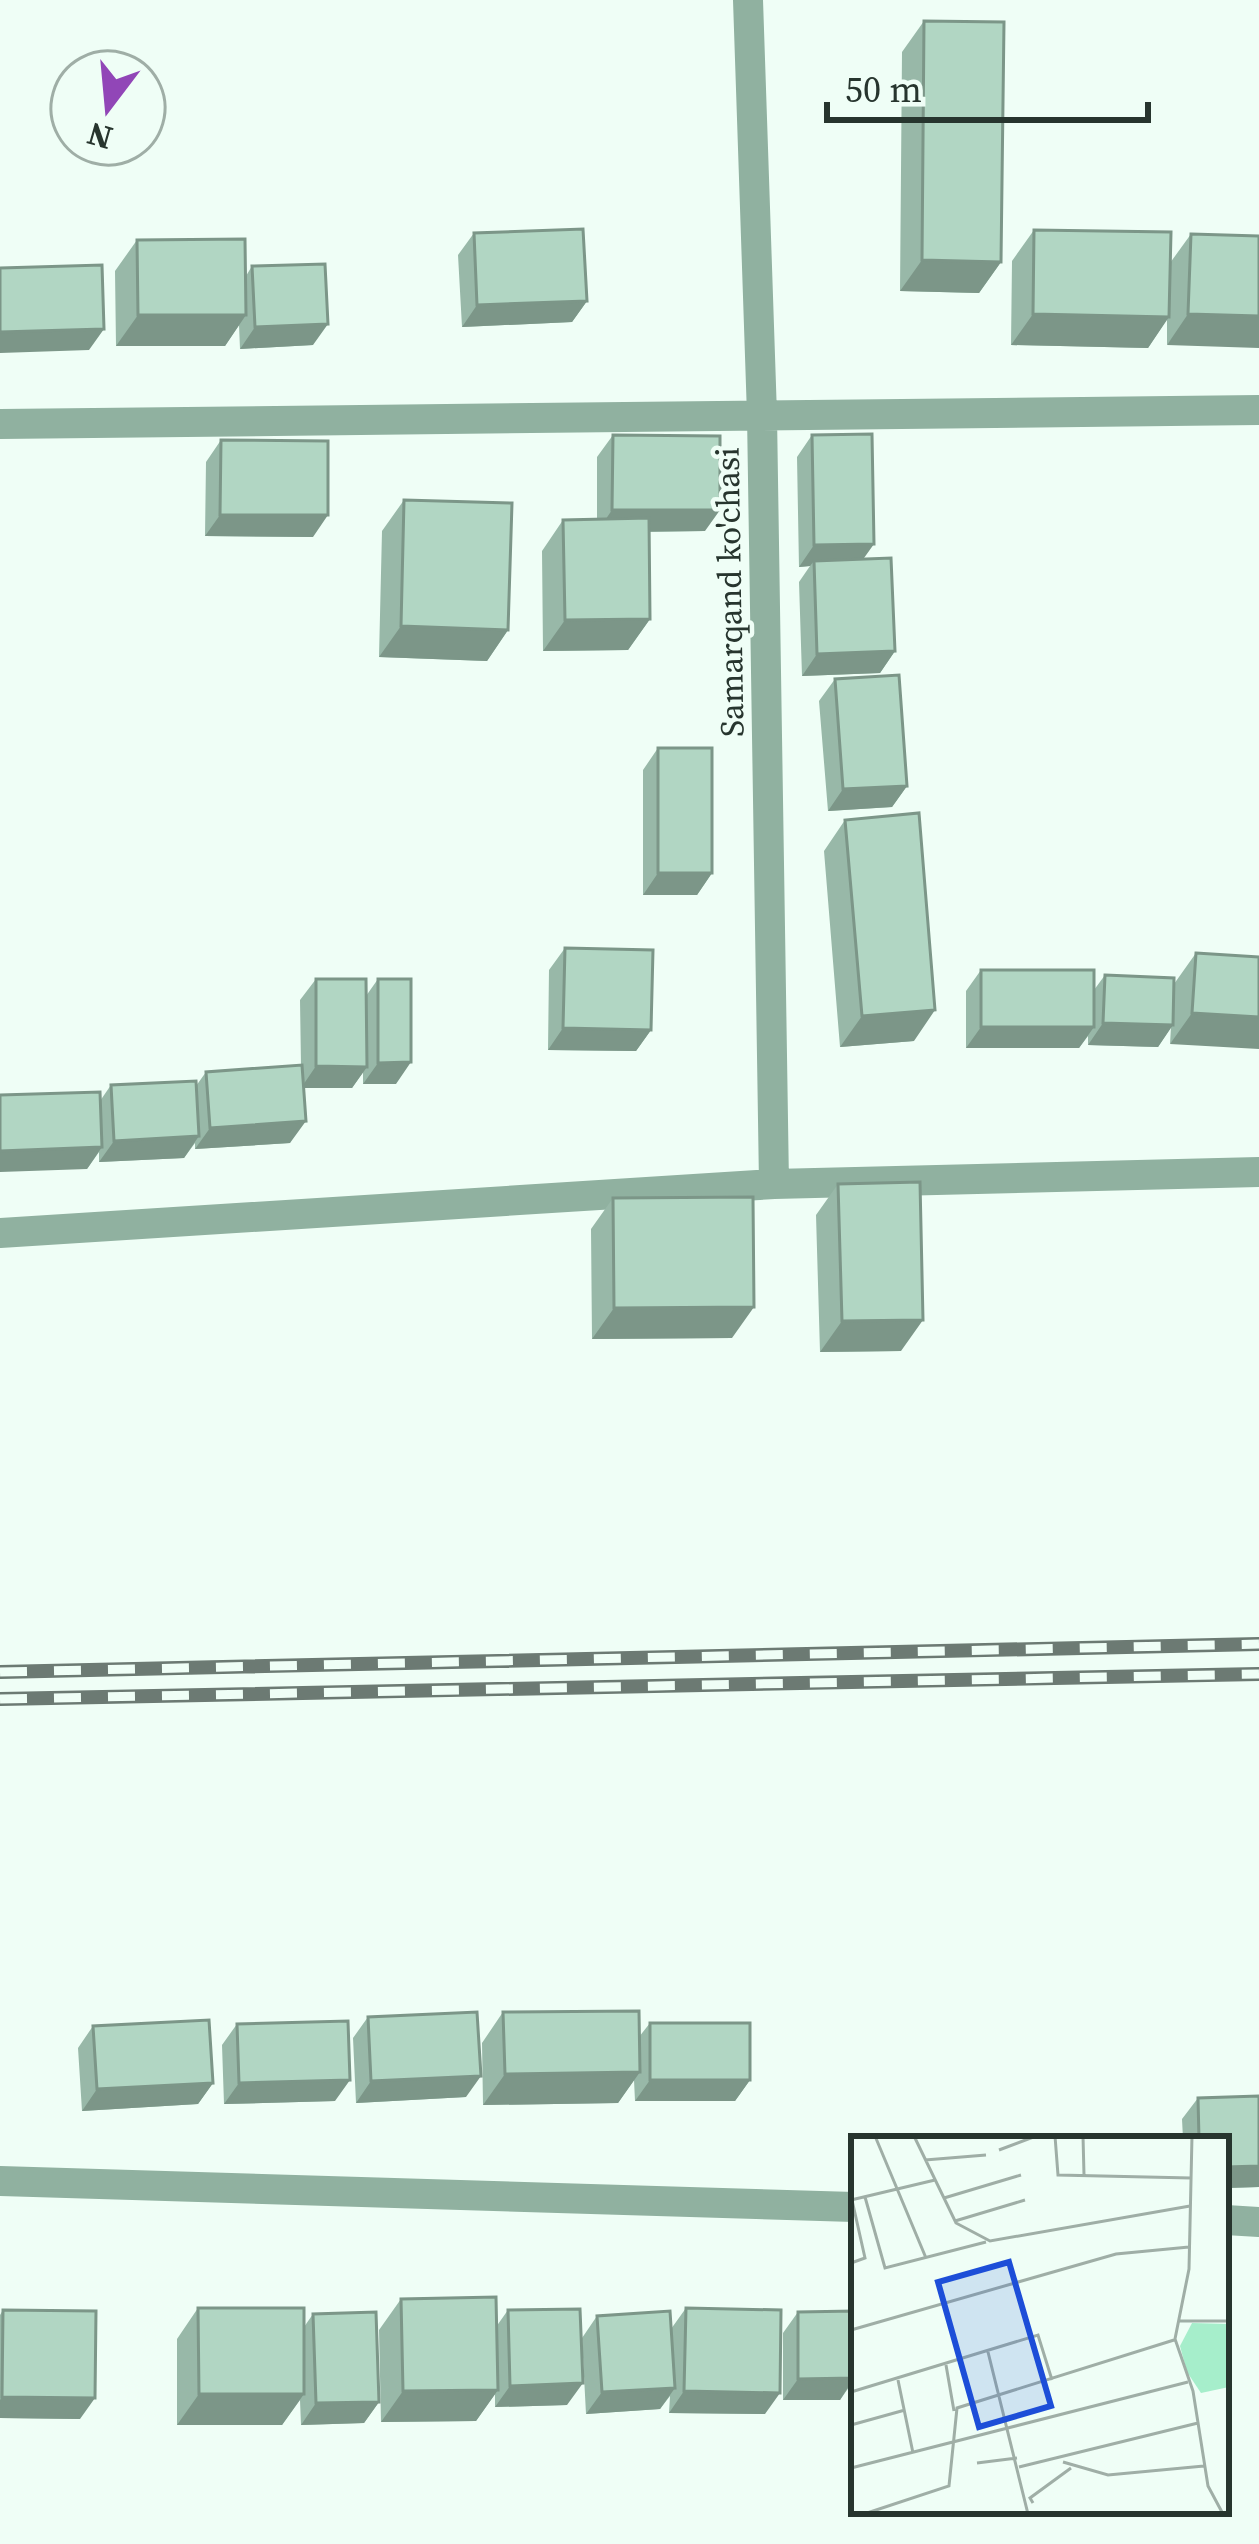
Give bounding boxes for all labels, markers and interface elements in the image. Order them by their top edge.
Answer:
north arrow [48,48,168,168]
scale bar [827,48,1148,122]
text: 50 m [845,65,922,114]
text: N [82,111,118,161]
street label: Samarqand ko'chasi [704,447,755,737]
inset map [851,2136,1229,2514]

